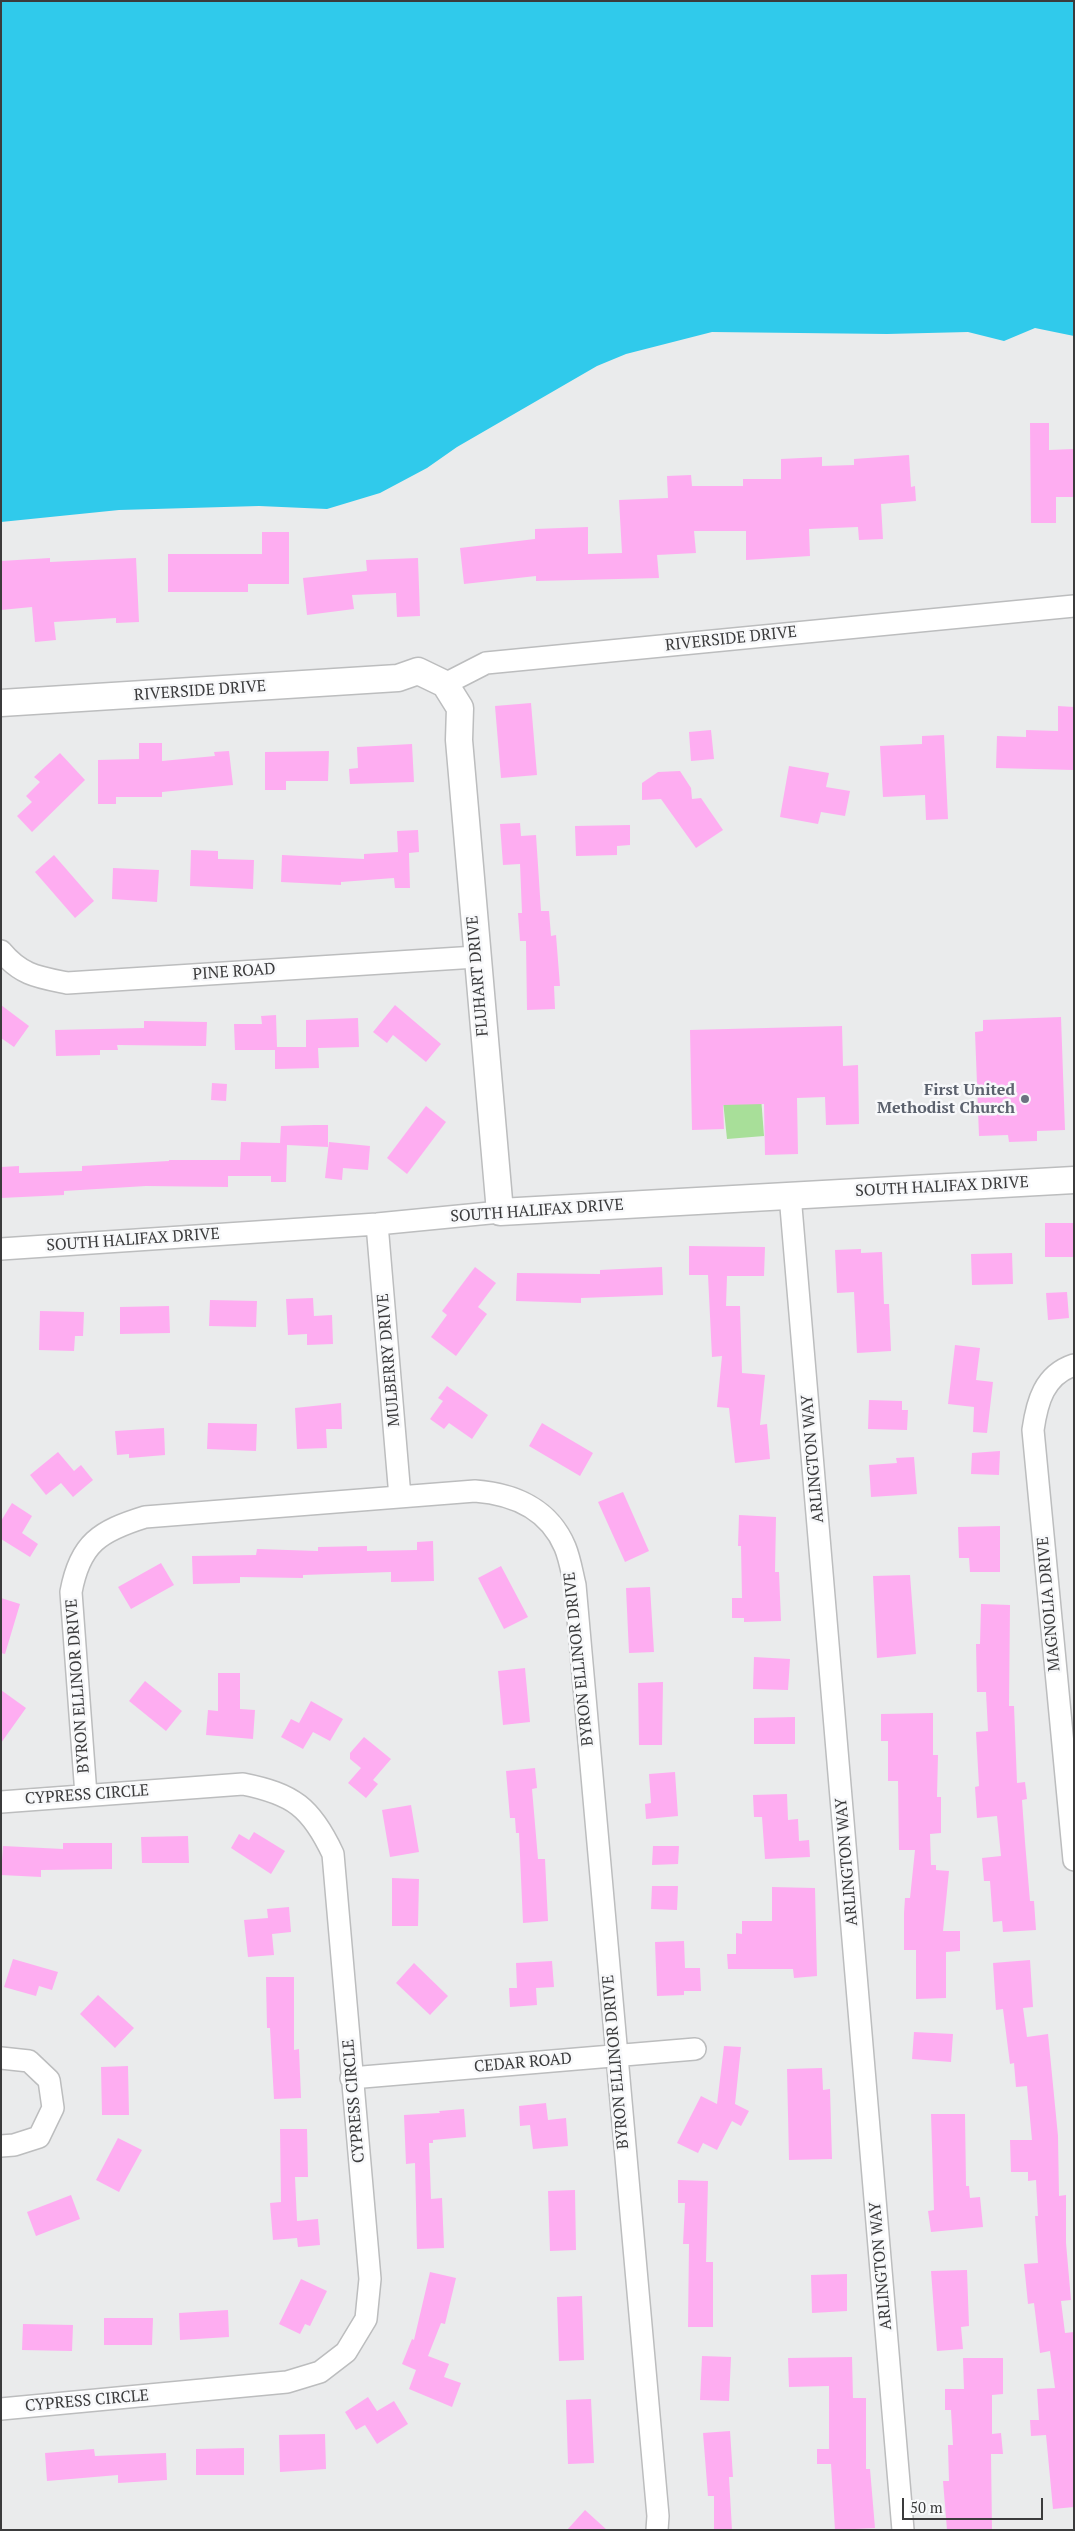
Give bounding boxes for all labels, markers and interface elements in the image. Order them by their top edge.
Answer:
street label: RIVERSIDE DRIVE [664,623,798,655]
street label: RIVERSIDE DRIVE [133,677,267,705]
street label: FLUHART DRIVE [463,915,493,1037]
street label: PINE ROAD [192,960,276,984]
place label: First United Methodist Church [877,1080,1015,1118]
marker: First United Methodist Church [1019,1093,1031,1105]
street label: SOUTH HALIFAX DRIVE [855,1173,1029,1201]
street label: SOUTH HALIFAX DRIVE [450,1195,624,1227]
street label: SOUTH HALIFAX DRIVE [46,1224,220,1256]
street label: MULBERRY DRIVE [374,1293,404,1427]
street label: ARLINGTON WAY [798,1394,828,1524]
street label: MAGNOLIA DRIVE [1034,1536,1064,1672]
street label: BYRON ELLINOR DRIVE [560,1571,598,1747]
street label: BYRON ELLINOR DRIVE [62,1598,94,1774]
street label: CYPRESS CIRCLE [24,1781,150,1809]
street label: ARLINGTON WAY [832,1797,862,1927]
street label: BYRON ELLINOR DRIVE [599,1974,633,2150]
street label: CYPRESS CIRCLE [339,2038,369,2164]
street label: CEDAR ROAD [473,2049,573,2077]
street label: ARLINGTON WAY [866,2201,896,2331]
street label: CYPRESS CIRCLE [24,2386,150,2416]
scale bar [905,2488,1046,2520]
text: 50 m [910,2497,943,2517]

